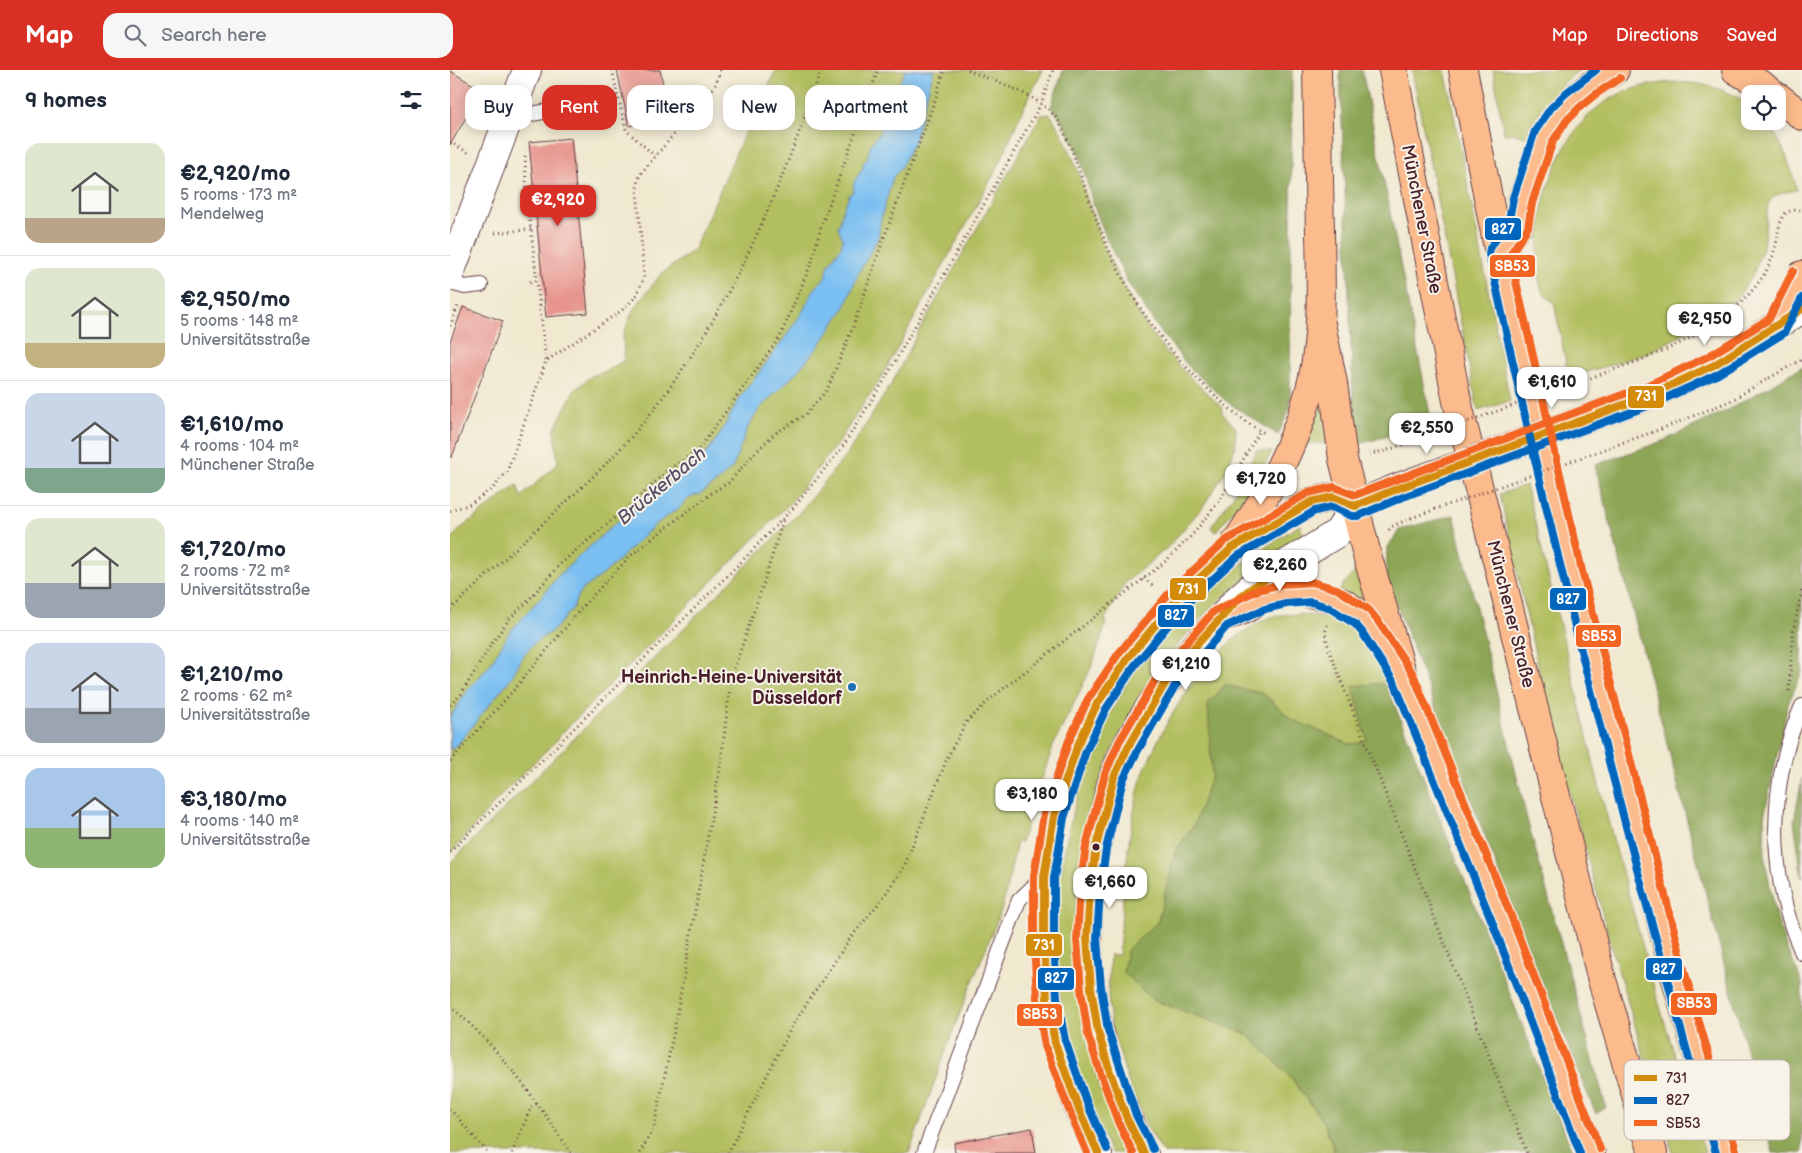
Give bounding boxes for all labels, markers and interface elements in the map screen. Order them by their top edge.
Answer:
search box [103,13,453,58]
text: Map [25,21,73,50]
icon: search [121,21,149,49]
text: Search here [161,24,267,47]
text: Map [1552,25,1588,46]
text: Directions [1616,25,1698,46]
text: Saved [1726,25,1777,46]
chip: Buy [465,85,532,130]
chip: Rent [542,85,617,130]
chip: Filters [627,85,713,130]
chip: New [723,85,795,130]
chip: Apartment [805,85,926,130]
map controls [1741,85,1786,130]
button: locate [1741,85,1786,130]
icon: filters [397,86,425,114]
text: 9 homes [25,88,107,113]
street label: Münchener Straße [1397,143,1446,296]
text: €2,920/mo [180,161,290,186]
icon: home [65,163,125,223]
pin: €2,920 [517,184,599,227]
text: 5 rooms · 173 m² [180,186,297,205]
text: €2,920 [531,191,585,210]
text: Mendelweg [180,205,264,224]
line badge: 827 [1484,217,1522,241]
text: 827 [1491,221,1515,238]
line badge: SB53 [1489,254,1536,278]
text: SB53 [1495,258,1529,275]
text: €2,950/mo [180,287,290,312]
icon: home [65,288,125,348]
pin: €2,950 [1664,304,1746,346]
text: €2,950 [1678,310,1732,329]
text: 5 rooms · 148 m² [180,312,298,331]
text: Universitätsstraße [180,331,310,350]
pin: €1,610 [1511,366,1593,409]
text: €1,610 [1528,373,1576,392]
line badge: 731 [1627,385,1665,409]
text: 731 [1635,388,1657,405]
text: €1,610/mo [180,412,284,437]
pin: €2,550 [1386,412,1468,455]
icon: home [65,413,125,473]
text: €2,550 [1400,419,1454,438]
text: 4 rooms · 104 m² [180,437,299,456]
water label: Brückerbach [613,442,711,530]
text: Münchener Straße [180,456,315,475]
pin: €1,720 [1220,464,1302,506]
text: €1,720 [1236,470,1286,489]
text: €1,720/mo [180,537,286,562]
icon: home [65,538,125,598]
street label: Münchener Straße [1482,538,1539,690]
pin: €2,260 [1239,550,1321,592]
text: €2,260 [1253,556,1307,575]
text: 2 rooms · 72 m² [180,562,290,581]
line badge: 731 [1169,577,1207,601]
text: Universitätsstraße [180,581,310,600]
text: 731 [1177,581,1199,598]
line badge: 827 [1549,587,1587,611]
text: 827 [1556,591,1580,608]
line badge: 827 [1157,604,1195,628]
text: 827 [1164,607,1188,624]
line badge: SB53 [1575,624,1622,648]
text: SB53 [1582,628,1616,645]
pin: €1,210 [1145,648,1227,691]
text: €1,210 [1162,655,1210,674]
text: €1,210/mo [180,662,283,687]
icon: home [65,663,125,723]
place label: Heinrich-Heine-Universität Düsseldorf [621,667,842,709]
marker: Heinrich-Heine-Universität Düsseldorf [846,681,858,693]
text: 2 rooms · 62 m² [180,687,293,706]
text: Universitätsstraße [180,706,310,725]
pin: €3,180 [991,778,1073,821]
text: €3,180 [1006,785,1058,804]
text: €3,180/mo [180,787,287,812]
icon: home [65,788,125,848]
text: 4 rooms · 140 m² [180,812,299,831]
text: Universitätsstraße [180,831,310,850]
unlabelled marker [1091,842,1101,852]
pin: €1,660 [1069,866,1151,909]
text: €1,660 [1084,873,1136,892]
line badge: 731 [1025,933,1063,957]
text: 731 [1033,937,1055,954]
line badge: 827 [1645,957,1683,981]
text: 827 [1652,961,1676,978]
line badge: 827 [1037,967,1075,991]
text: 827 [1044,970,1068,987]
line badge: SB53 [1670,992,1718,1016]
text: SB53 [1677,995,1711,1012]
line badge: SB53 [1016,1003,1063,1027]
text: SB53 [1023,1006,1057,1023]
legend [1624,1060,1790,1140]
text: 731 [1666,1070,1687,1087]
text: 827 [1666,1092,1689,1109]
text: SB53 [1666,1115,1701,1132]

